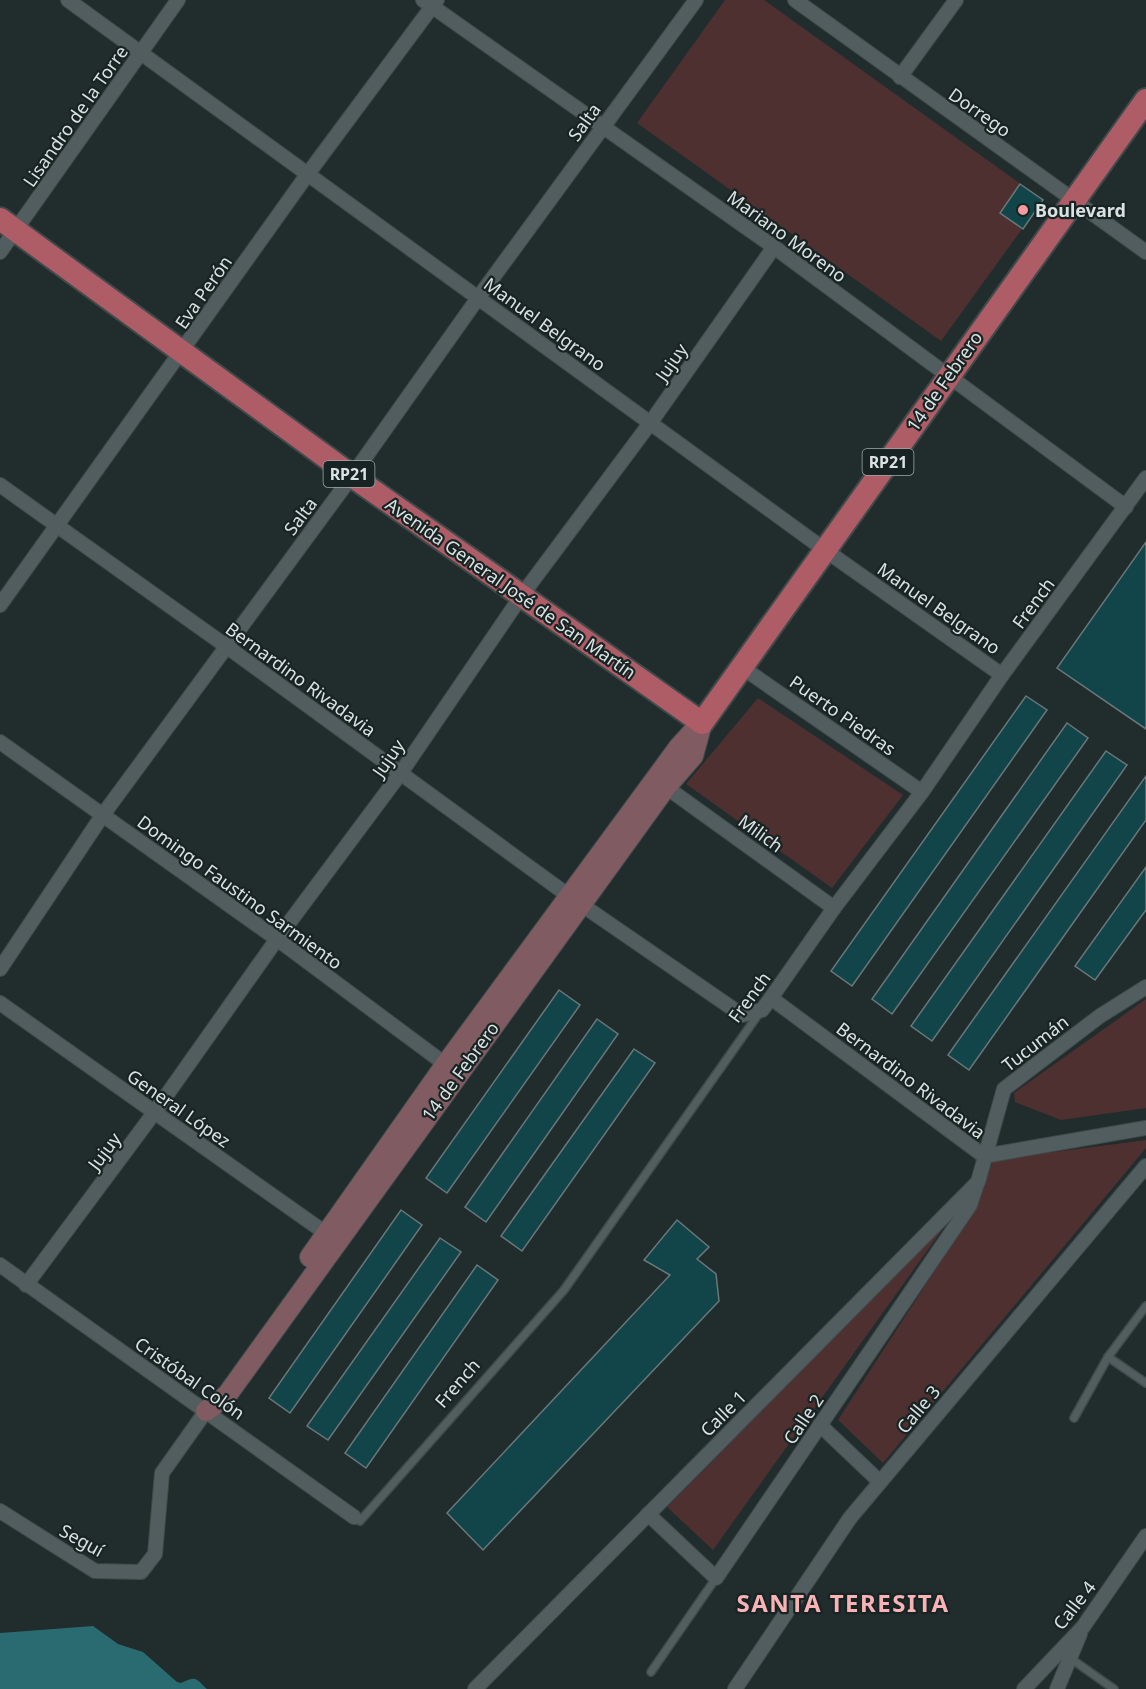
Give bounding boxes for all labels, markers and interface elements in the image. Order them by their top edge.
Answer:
street label: Lisandro de la Torre [17,41,133,191]
street label: Dorrego [944,82,1016,142]
street label: Salta [562,98,606,146]
street label: Mariano Moreno [723,185,851,287]
place label: Boulevard [1035,198,1126,222]
marker: Boulevard [1016,203,1030,217]
street label: Eva Perón [169,251,237,333]
street label: Manuel Belgrano [479,272,611,376]
street label: 14 de Febrero [901,326,987,436]
street label: Jujuy [648,338,693,387]
road number: RP21 [862,449,914,475]
road number: RP21 [324,461,374,487]
street label: Salta [278,492,322,540]
street label: Avenida General José de San Martín [381,492,641,684]
street label: Manuel Belgrano [873,557,1005,659]
street label: French [1006,573,1060,633]
street label: Bernardino Rivadavia [221,616,381,742]
street label: Puerto Piedras [785,670,901,760]
street label: Jujuy [365,734,410,783]
street label: Domingo Faustino Sarmiento [133,809,347,975]
street label: Milich [734,809,788,857]
street label: French [722,967,776,1027]
street label: Tucumán [997,1010,1073,1076]
street label: Bernardino Rivadavia [832,1016,990,1144]
street label: 14 de Febrero [416,1017,504,1125]
street label: General López [123,1064,235,1152]
street label: Jujuy [81,1127,126,1176]
street label: Cristóbal Colón [130,1331,250,1425]
street label: French [429,1353,485,1413]
street label: Calle 3 [891,1380,945,1438]
street label: Calle 1 [695,1385,751,1441]
street label: Calle 2 [777,1389,829,1449]
street label: Seguí [56,1518,109,1562]
street label: Calle 4 [1047,1576,1101,1634]
district label: SANTA TERESITA [736,1586,950,1619]

